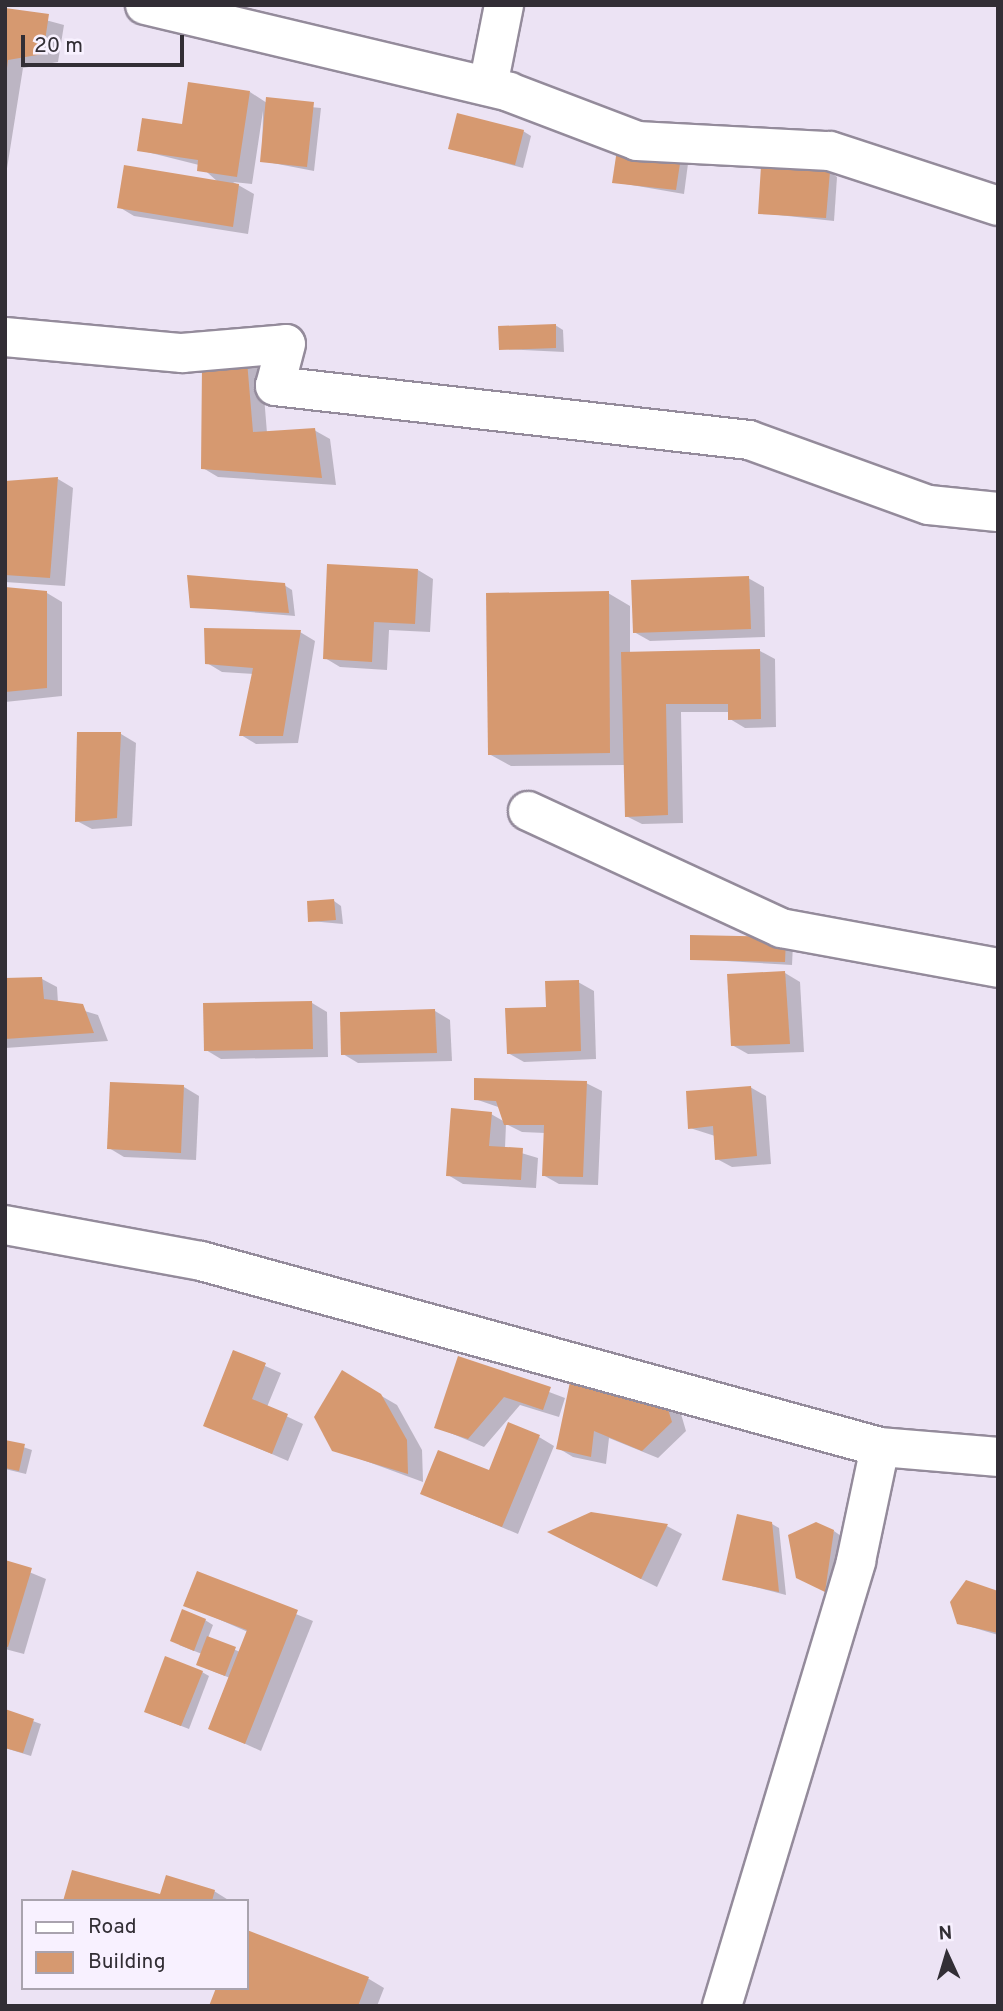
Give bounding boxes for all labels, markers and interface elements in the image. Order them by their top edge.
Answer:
scale bar [24,21,187,65]
text: 20 m [34,33,83,60]
legend [21,1899,248,1990]
text: Road [88,1914,137,1941]
north arrow [912,1920,982,1990]
text: N [938,1922,953,1946]
text: Building [88,1949,166,1976]

